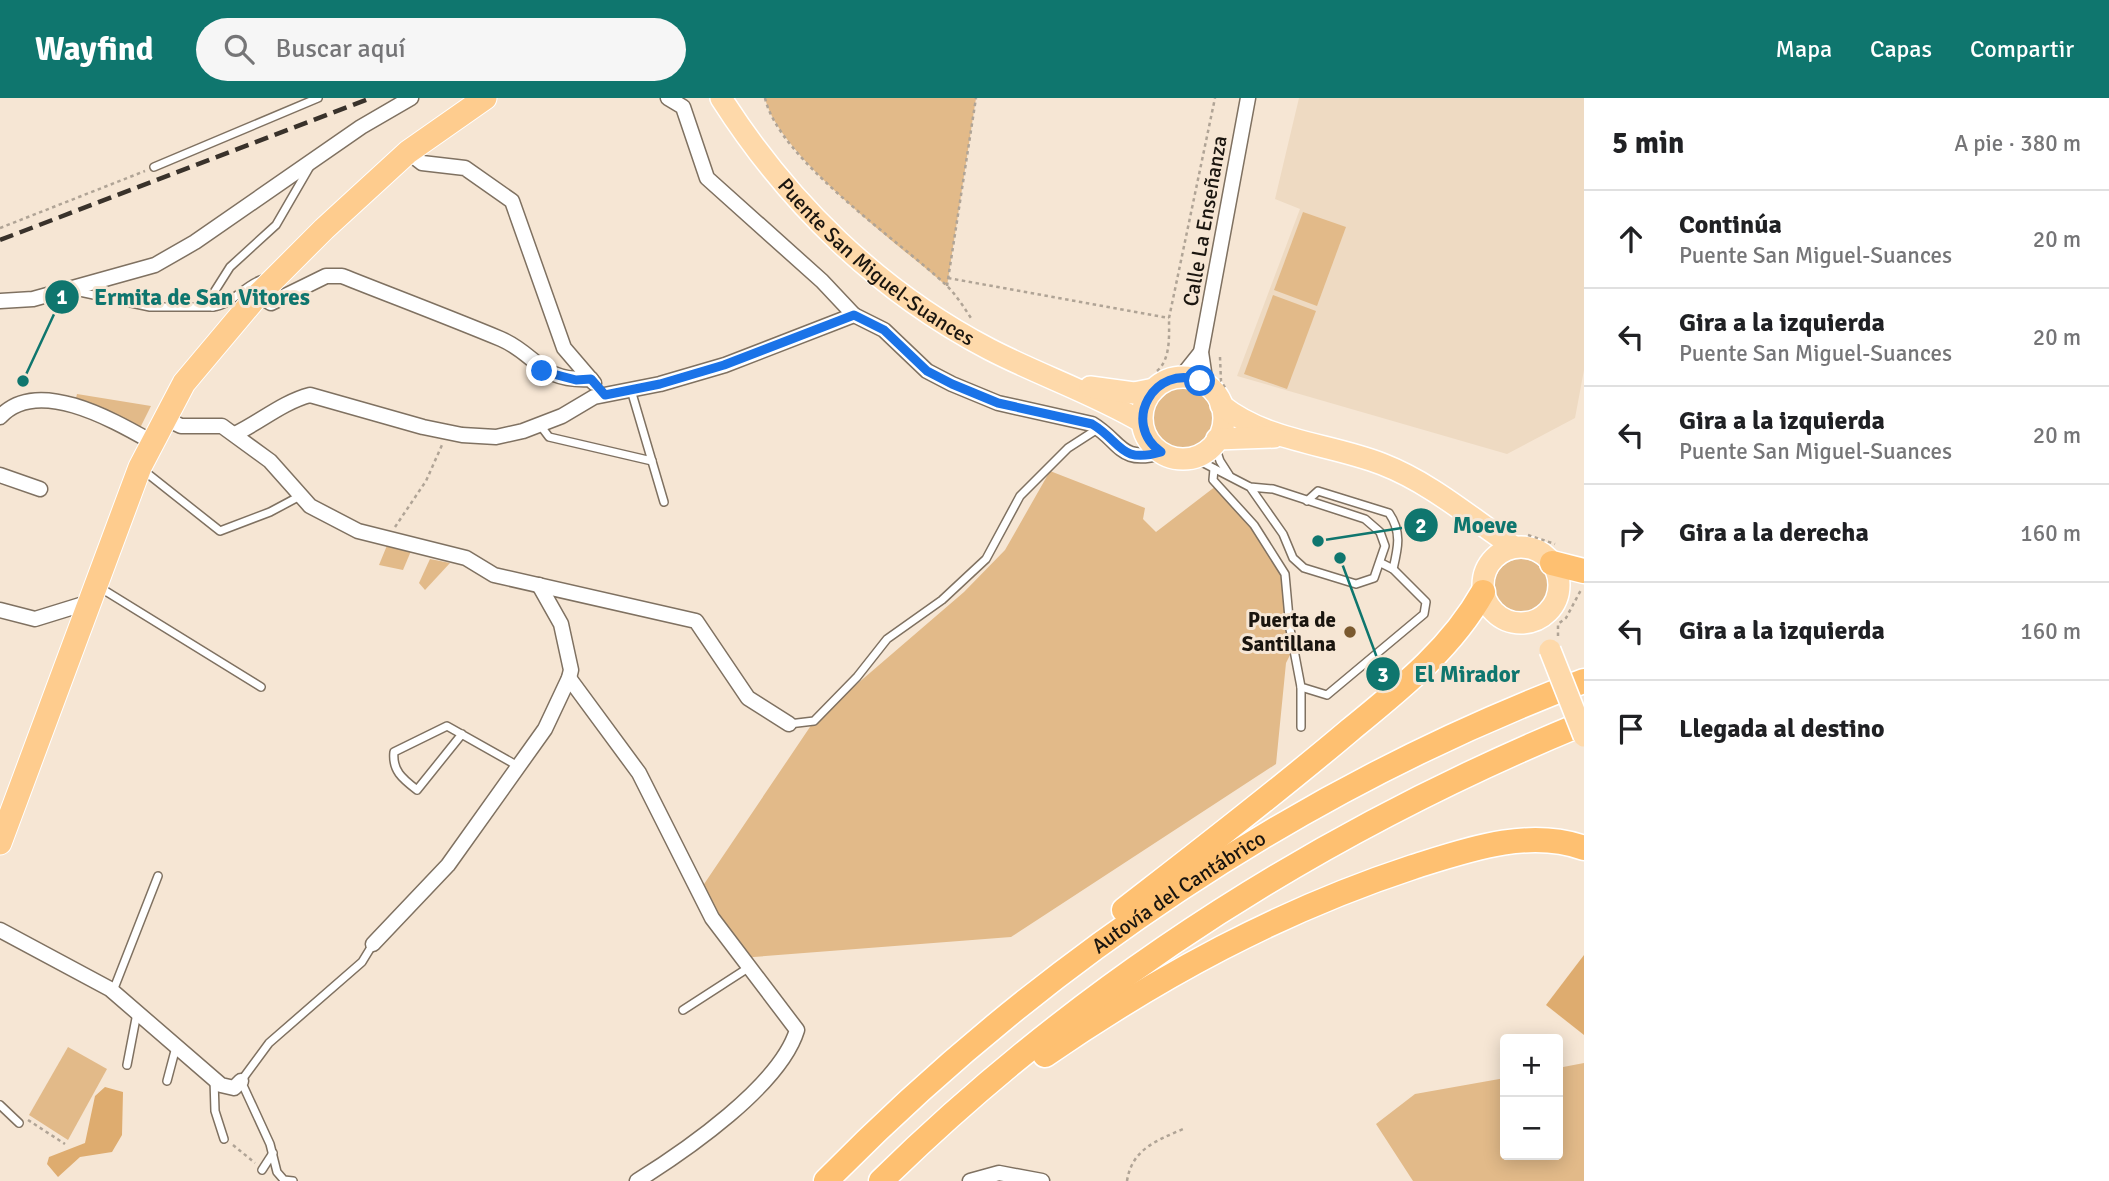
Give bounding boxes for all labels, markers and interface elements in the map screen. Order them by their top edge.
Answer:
search box [196,18,686,81]
text: Wayfind [35,29,154,70]
icon: search [220,30,258,68]
text: Buscar aquí [276,33,406,65]
text: Mapa [1776,34,1832,64]
text: Capas [1870,34,1932,64]
text: Compartir [1970,34,2074,64]
text: 5 min [1612,125,1684,162]
text: A pie · 380 m [1954,129,2081,158]
street label: Calle La Enseñanza [1177,134,1233,308]
street label: Puente San Miguel-Suances [772,173,979,351]
text: Continúa [1679,209,1782,241]
icon: ahead [1612,220,1650,258]
text: 20 m [2033,225,2081,254]
text: Puente San Miguel-Suances [1679,241,1952,270]
callout: Ermita de San Vitores [45,275,324,319]
text: Ermita de San Vitores [94,283,310,312]
text: 1 [56,284,68,310]
text: Gira a la izquierda [1679,307,1885,339]
icon: left [1612,318,1650,356]
text: 20 m [2033,323,2081,352]
text: Puente San Miguel-Suances [1679,339,1952,368]
route end [526,355,557,386]
route start [1184,365,1215,396]
text: Gira a la izquierda [1679,405,1885,437]
icon: left [1612,416,1650,454]
text: 20 m [2033,421,2081,450]
text: Puente San Miguel-Suances [1679,437,1952,466]
callout: Moeve [1404,503,1531,547]
text: Moeve [1453,511,1517,540]
text: 2 [1415,513,1427,539]
icon: right [1612,514,1650,552]
text: Gira a la derecha [1679,517,1869,549]
text: 160 m [2020,519,2081,548]
place label: Puerta de Santillana [1242,607,1336,657]
icon: left [1612,612,1650,650]
text: Gira a la izquierda [1679,615,1885,647]
text: 160 m [2020,617,2081,646]
marker: Puerta de Santillana [1342,624,1358,640]
callout: El Mirador [1365,652,1534,696]
text: El Mirador [1414,660,1521,689]
text: 3 [1377,662,1389,688]
icon: arrive [1612,710,1650,748]
text: Llegada al destino [1679,713,1885,745]
street label: Autovía del Cantábrico [1087,825,1270,959]
map controls [1500,1034,1563,1160]
button: + [1500,1034,1563,1097]
button: − [1500,1097,1563,1160]

